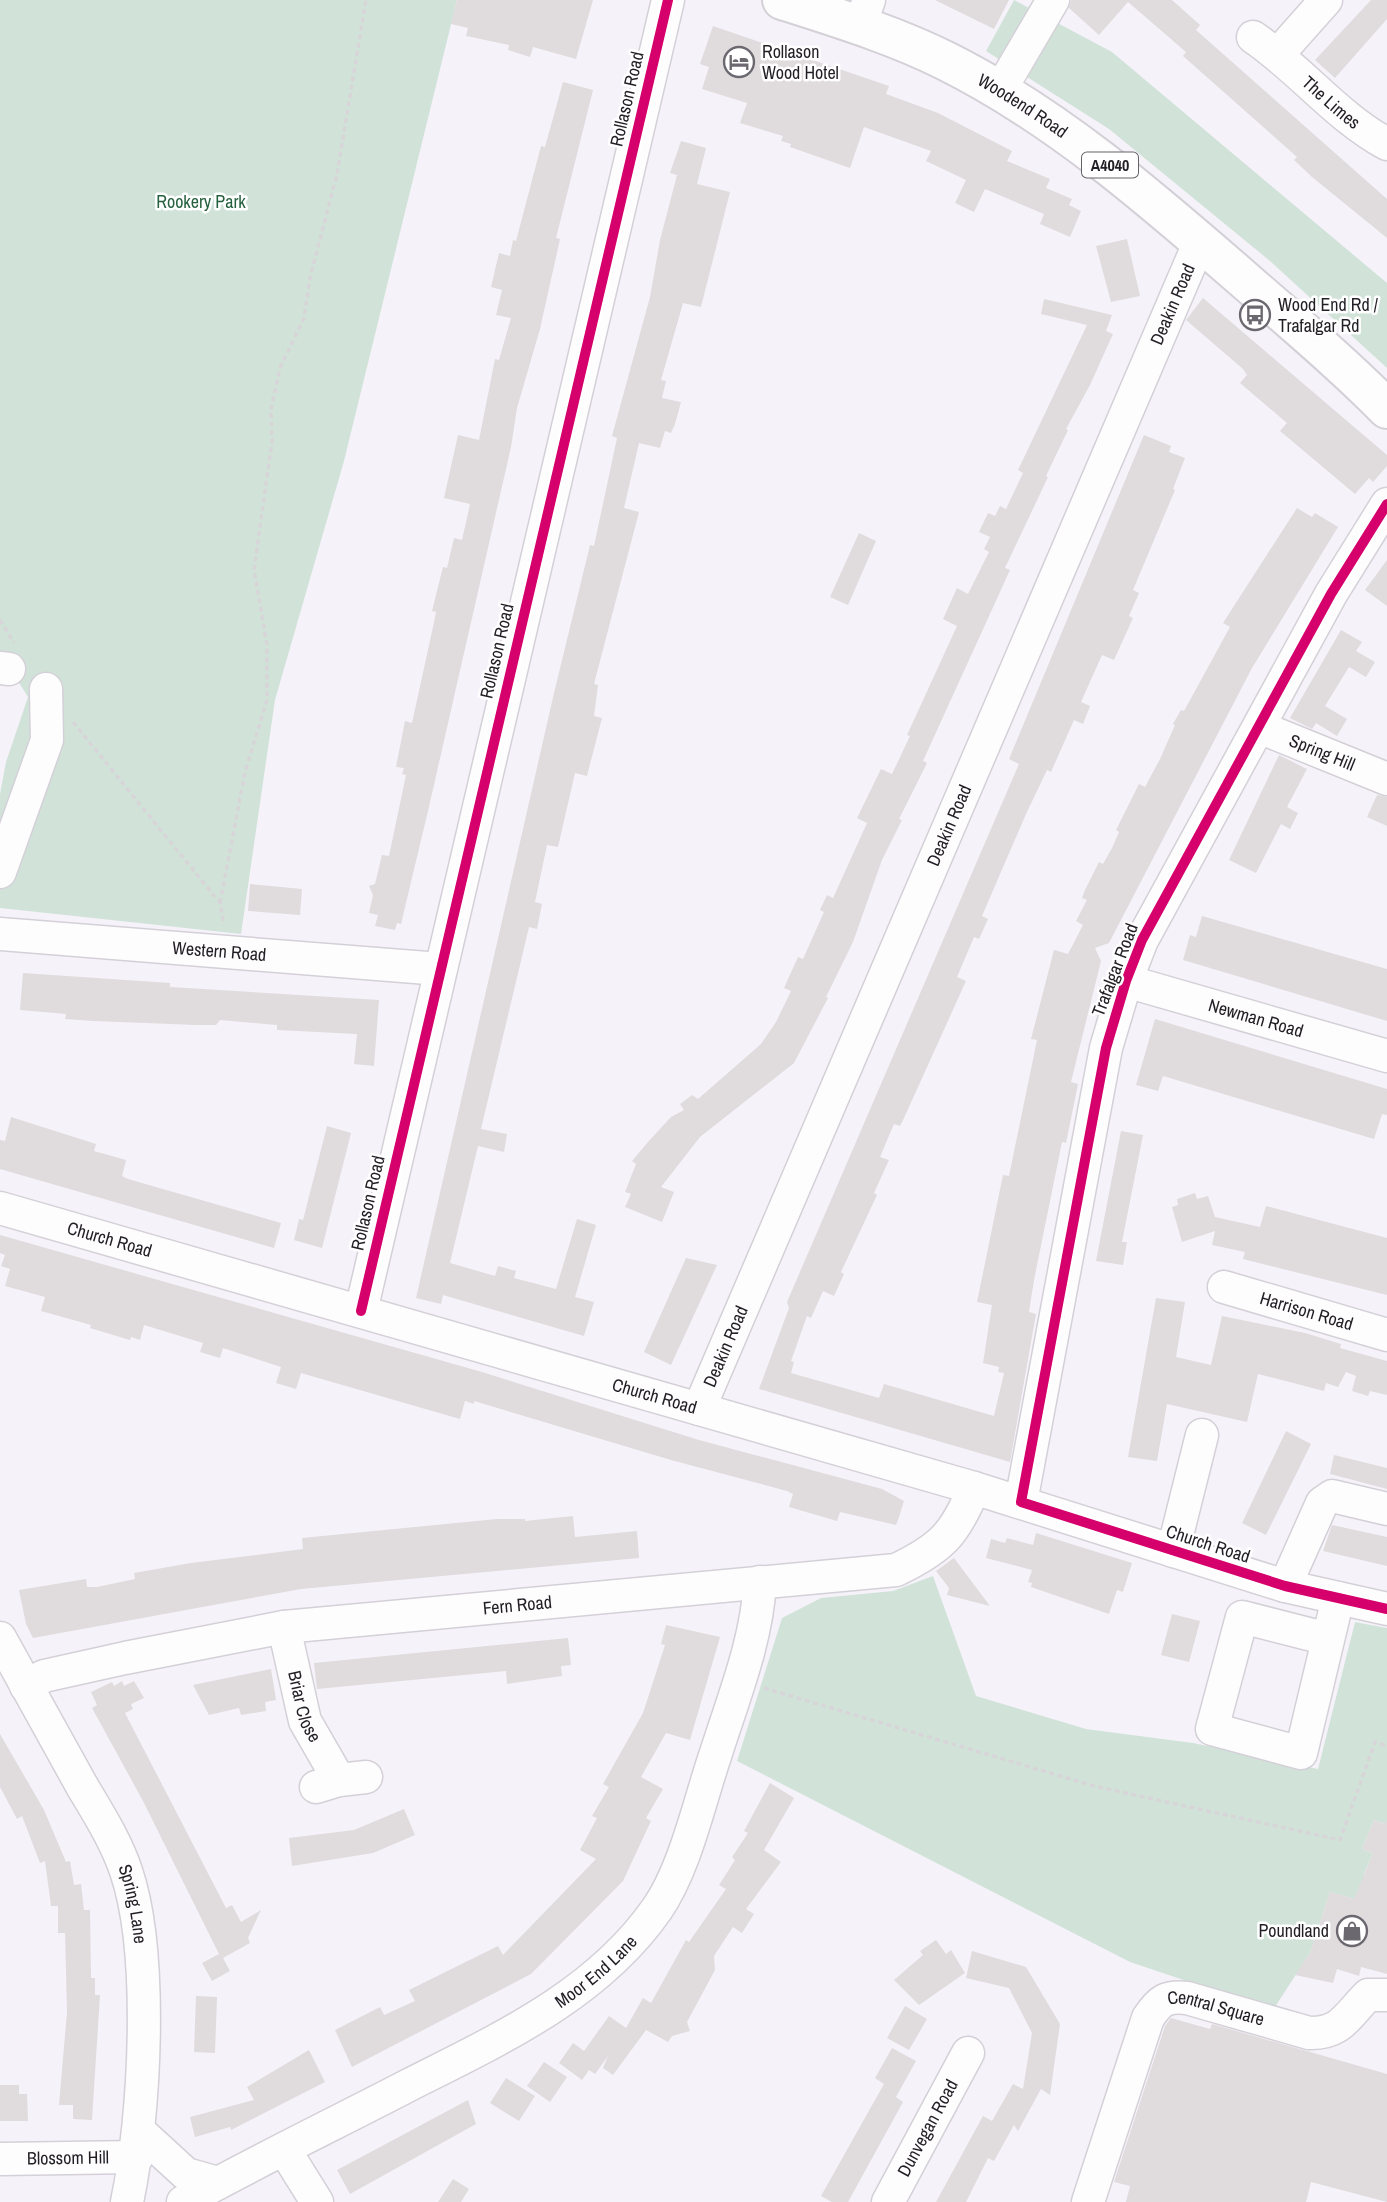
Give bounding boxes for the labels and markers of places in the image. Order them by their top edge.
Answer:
place label: Rollason Wood Hotel [762,39,839,85]
hotel icon: Rollason Wood Hotel [722,45,756,79]
place label: Wood End Rd / Trafalgar Rd [1278,292,1379,338]
bus stop icon: Wood End Rd / Trafalgar Rd [1238,298,1272,332]
shop icon: Poundland [1335,1914,1369,1948]
place label: Poundland [1258,1918,1329,1943]

